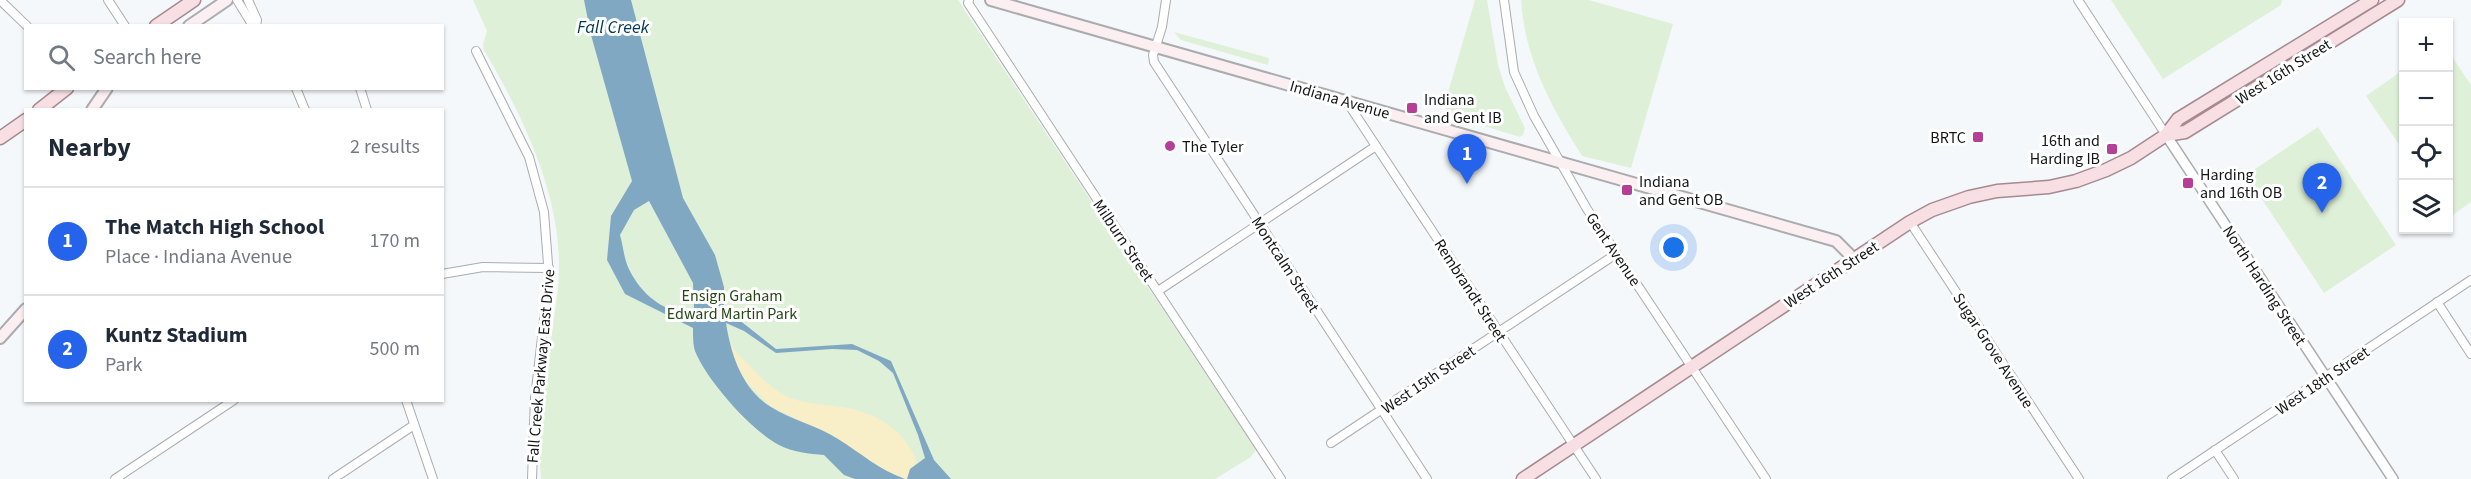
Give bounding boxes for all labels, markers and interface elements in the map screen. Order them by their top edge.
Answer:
water label: Fall Creek [577,15,650,40]
map controls [2399,18,2453,234]
button: + [2399,18,2453,72]
search box [24,24,444,90]
street label: West 16th Street [2232,33,2336,110]
icon: search [45,41,78,74]
text: Search here [93,41,201,73]
button: − [2399,72,2453,126]
street label: Indiana Avenue [1287,75,1392,125]
place label: Indiana and Gent IB [1424,89,1502,129]
marker: Indiana and Gent IB [1405,101,1419,115]
button: locate [2399,126,2453,180]
place label: BRTC [1930,127,1966,149]
text: Nearby [48,129,131,166]
marker: BRTC [1971,130,1985,144]
place label: 16th and Harding IB [2030,130,2100,170]
text: 2 results [350,133,420,161]
pin: 1 [1448,134,1486,184]
place label: The Tyler [1182,136,1244,158]
marker: The Tyler [1163,139,1177,153]
marker: 16th and Harding IB [2105,142,2119,156]
place label: Harding and 16th OB [2200,164,2282,204]
pin: 2 [2302,164,2342,213]
place label: Indiana and Gent OB [1639,171,1723,211]
marker: Harding and 16th OB [2181,176,2195,190]
button: layers [2399,180,2453,234]
marker: Indiana and Gent OB [1620,183,1634,197]
street label: Milburn Street [1088,195,1159,286]
street label: Gent Avenue [1580,208,1646,291]
text: The Match High School [105,211,324,243]
street label: Montcalm Street [1246,212,1325,317]
street label: North Harding Street [2217,221,2311,350]
text: 1 [62,227,73,255]
text: 170 m [370,227,420,255]
your location [1659,233,1688,262]
street label: Rembrandt Street [1429,235,1512,347]
street label: West 16th Street [1780,236,1884,314]
text: Place · Indiana Avenue [105,243,292,271]
street label: Fall Creek Parkway East Drive [522,268,560,464]
park label: Ensign Graham Edward Martin Park [667,285,797,325]
street label: Sugar Grove Avenue [1948,289,2039,413]
text: Kuntz Stadium [105,319,248,351]
text: 2 [62,335,73,363]
text: 500 m [370,335,420,363]
street label: West 15th Street [1377,340,1480,419]
street label: West 18th Street [2271,341,2374,420]
text: Park [105,351,142,379]

